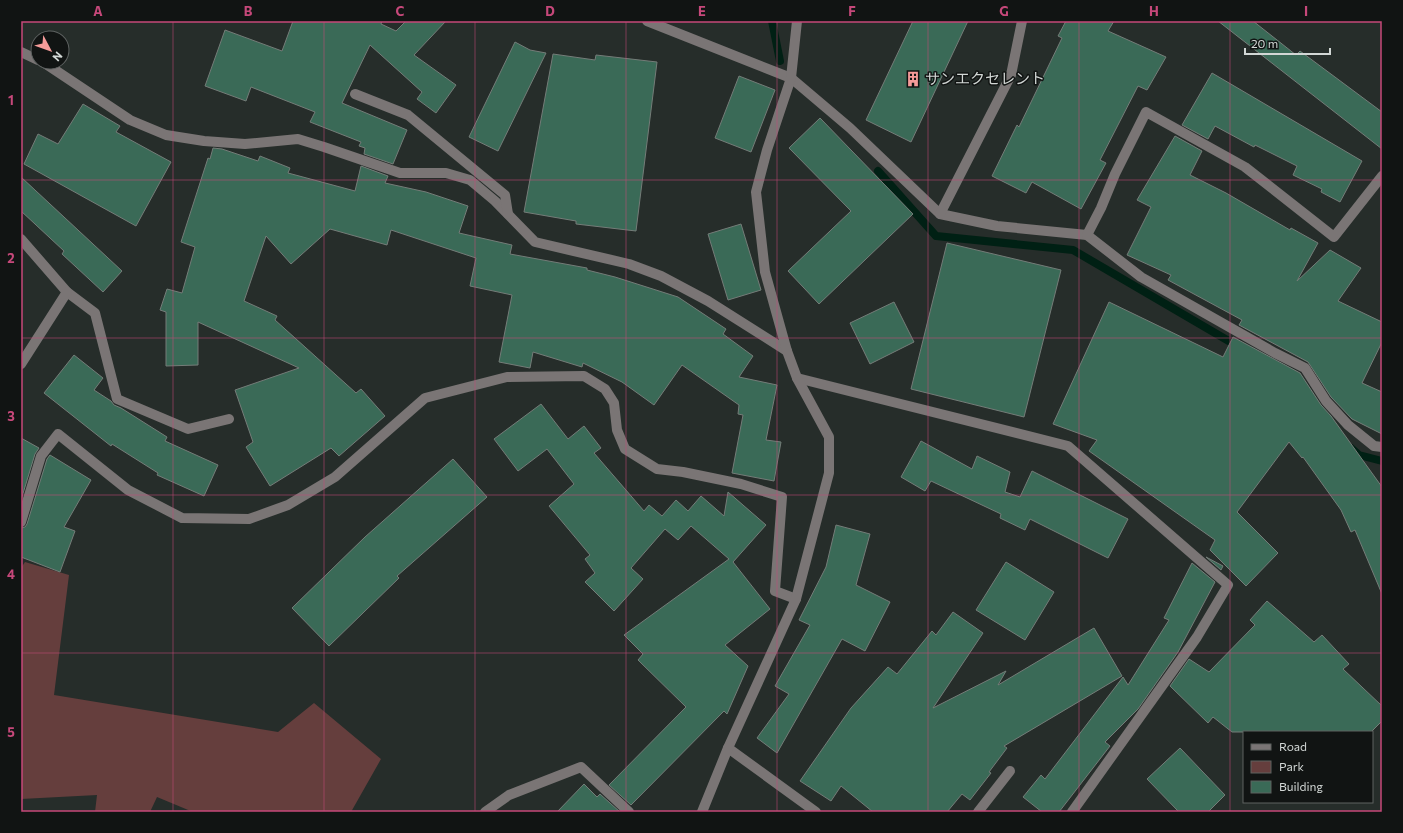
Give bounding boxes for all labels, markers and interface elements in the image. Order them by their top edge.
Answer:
text: A [93,3,103,19]
text: B [244,3,253,19]
text: C [396,3,405,19]
text: D [545,3,555,19]
text: E [698,3,706,19]
text: F [848,3,856,19]
text: G [999,3,1009,19]
text: H [1149,3,1159,19]
text: I [1304,3,1308,19]
north arrow [30,30,70,70]
scale bar [1245,30,1330,56]
text: 20 m [1251,36,1278,50]
text: N [50,50,66,64]
place label: サンエクセレント [925,69,1045,87]
building icon: サンエクセレント [904,70,922,88]
text: 1 [8,92,14,108]
text: 2 [7,250,15,266]
text: 3 [7,408,15,424]
text: 4 [7,566,15,582]
text: 5 [7,724,15,740]
legend [1243,731,1373,803]
text: Road [1279,739,1307,753]
text: Park [1279,759,1305,773]
text: Building [1279,779,1323,793]

